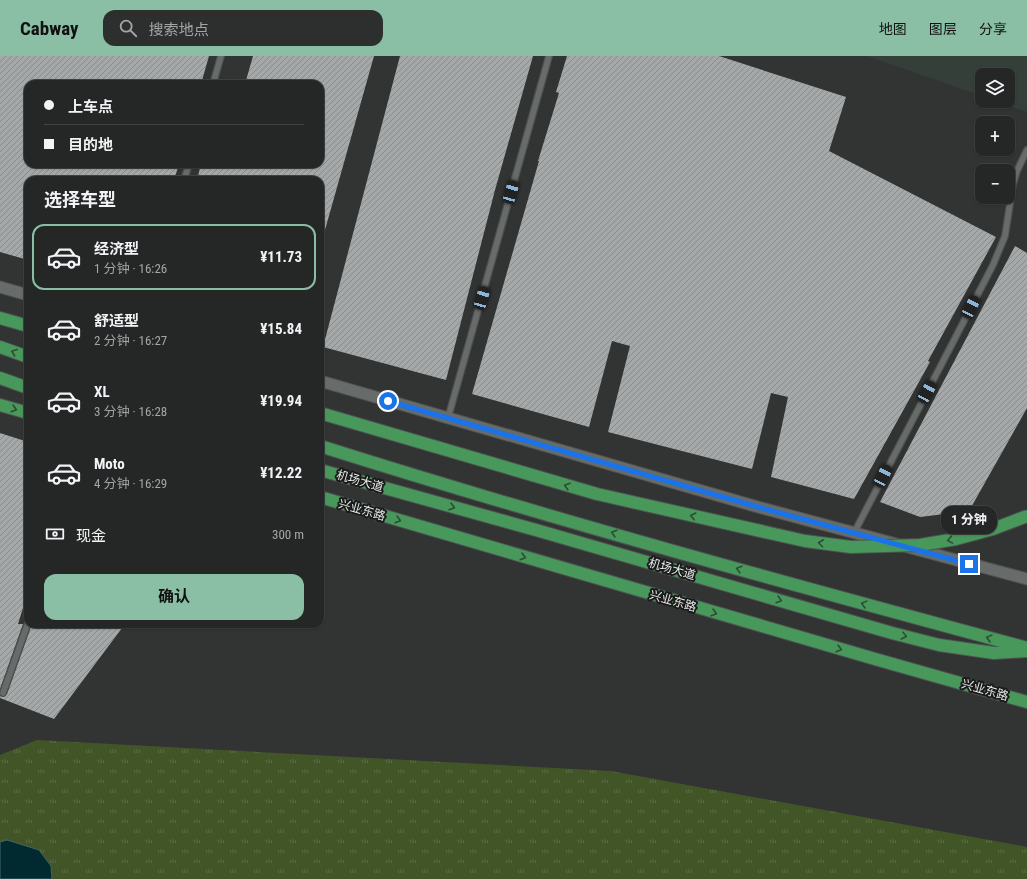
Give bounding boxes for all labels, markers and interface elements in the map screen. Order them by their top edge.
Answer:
search box [103,10,383,46]
text: Cabway [20,17,79,40]
icon: search [117,17,139,39]
text: 搜索地点 [149,21,209,39]
text: 地图 [879,21,907,37]
text: 图层 [929,21,957,37]
text: 分享 [979,21,1007,37]
map controls [975,68,1015,204]
button: layers [975,68,1015,108]
text: 上车点 [68,98,113,116]
button: + [975,116,1015,156]
text: 目的地 [68,136,113,154]
button: − [975,164,1015,204]
car [502,179,520,205]
text: 选择车型 [44,189,116,210]
icon: car [46,239,82,275]
text: 经济型 [94,240,139,258]
text: ¥11.73 [260,248,302,266]
text: 1 分钟 · 16:26 [94,261,167,276]
car [473,285,491,311]
car [960,294,982,320]
icon: car [46,311,82,347]
text: 舒适型 [94,312,139,330]
text: ¥15.84 [260,320,302,338]
text: 2 分钟 · 16:27 [94,333,167,348]
one-way arrow [11,349,18,357]
car [916,379,938,405]
icon: car [46,383,82,419]
text: XL [94,383,110,401]
text: ¥19.94 [260,392,302,410]
route start [379,392,397,410]
one-way arrow [10,404,17,413]
text: 3 分钟 · 16:28 [94,404,167,419]
icon: car [46,455,82,491]
text: Moto [94,455,125,473]
car [872,463,894,489]
text: ¥12.22 [260,464,302,482]
street label: 机场大道 [335,468,385,494]
text: 4 分钟 · 16:29 [94,476,167,491]
one-way arrow [564,482,571,491]
street label: 兴业东路 [337,497,387,523]
one-way arrow [449,502,455,510]
callout: 1 分钟 [941,506,997,534]
text: 1 分钟 [951,512,987,527]
one-way arrow [690,513,697,521]
one-way arrow [394,515,401,524]
icon: cash [44,523,66,545]
text: 现金 [76,527,106,545]
text: 300 m [272,527,304,542]
one-way arrow [610,529,617,538]
one-way arrow [947,535,953,544]
one-way arrow [817,539,824,548]
one-way arrow [519,552,526,560]
route end [960,555,978,573]
street label: 机场大道 [647,556,697,582]
one-way arrow [735,565,742,574]
button: 确认 [44,574,304,620]
street label: 兴业东路 [648,588,698,614]
one-way arrow [775,595,782,604]
one-way arrow [861,600,868,609]
one-way arrow [711,608,718,617]
one-way arrow [900,631,907,640]
one-way arrow [986,634,993,643]
one-way arrow [836,644,843,653]
street label: 兴业东路 [960,677,1010,703]

